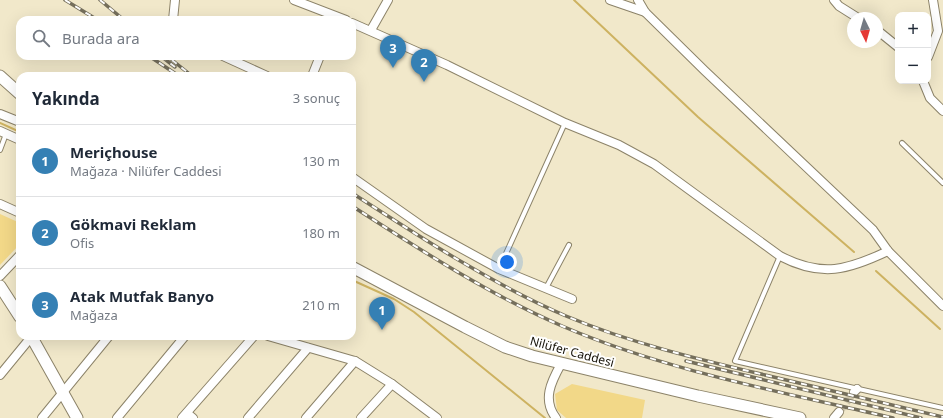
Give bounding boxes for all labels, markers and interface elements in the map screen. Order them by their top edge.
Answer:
north arrow [847,12,883,48]
map controls [895,12,931,84]
button: + [895,12,931,48]
search box [16,16,356,60]
icon: search [30,27,52,49]
text: Burada ara [62,28,140,48]
pin: 3 [380,35,406,68]
button: − [895,48,931,84]
pin: 2 [411,49,437,82]
text: Yakında [32,87,100,110]
text: 3 sonuç [293,89,340,107]
text: Meriçhouse [70,142,157,162]
text: 1 [41,152,49,170]
text: 130 m [302,152,340,170]
text: Mağaza · Nilüfer Caddesi [70,162,222,180]
text: Gökmavi Reklam [70,214,196,234]
text: 2 [41,224,49,242]
text: 180 m [302,224,340,242]
text: Ofis [70,234,94,252]
your location [497,252,517,272]
text: Atak Mutfak Banyo [70,286,214,306]
text: 3 [41,296,49,314]
text: 210 m [302,296,340,314]
pin: 1 [369,297,395,330]
text: Mağaza [70,306,118,324]
street label: Nilüfer Caddesi [528,332,616,371]

